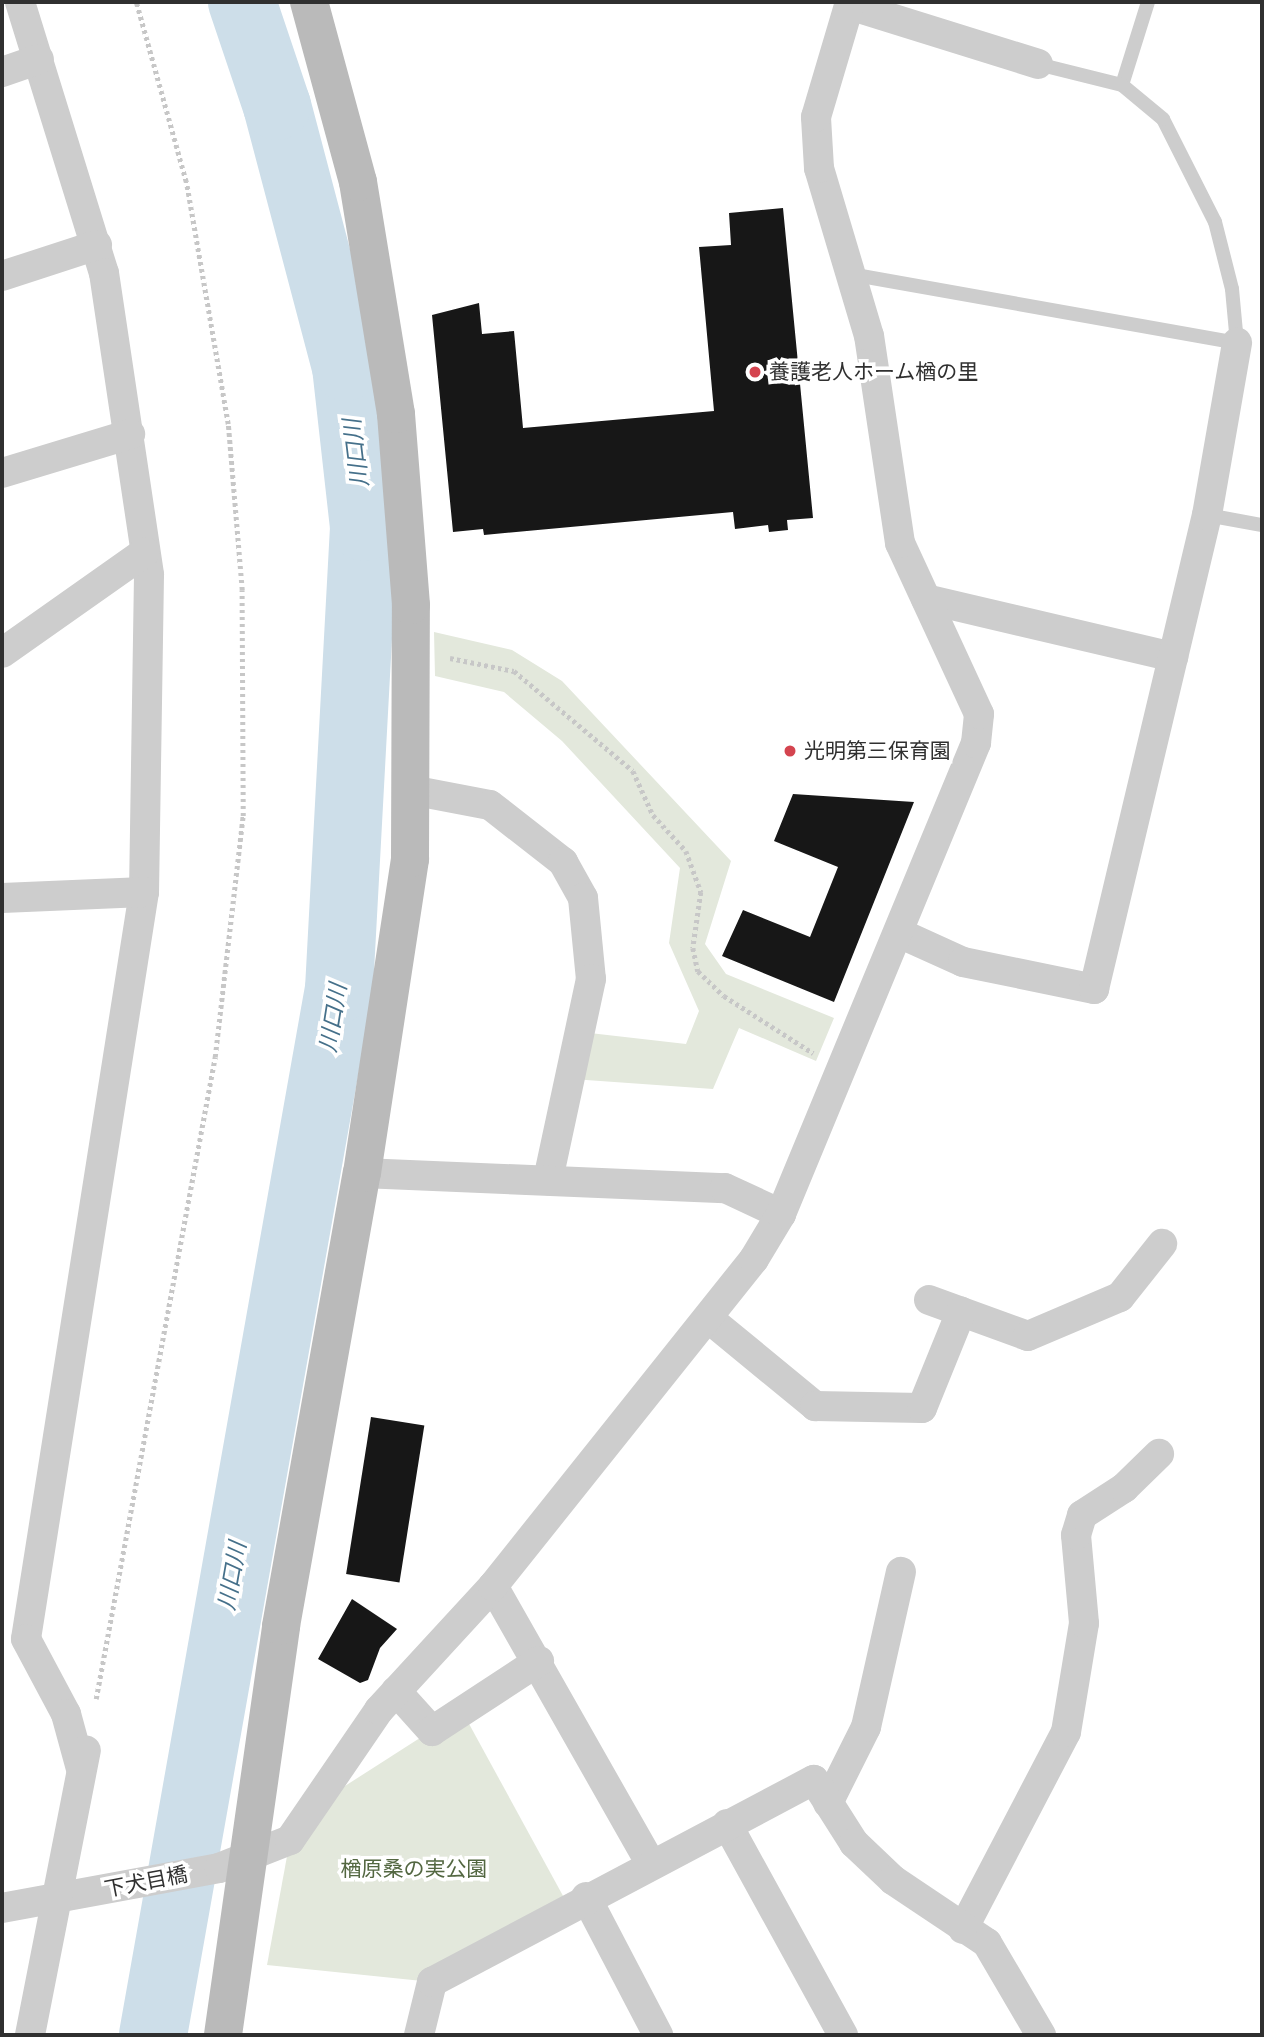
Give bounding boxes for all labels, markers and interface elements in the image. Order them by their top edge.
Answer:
place label: 養護老人ホーム楢の里 [769,359,979,385]
marker: 養護老人ホーム楢の里 [747,364,763,380]
water label: 川口川 [338,417,374,489]
place label: 光明第三保育園 [804,738,951,764]
marker: 光明第三保育園 [782,743,798,759]
water label: 川口川 [314,982,352,1054]
water label: 川口川 [212,1540,252,1612]
park label: 楢原桑の実公園 [341,1856,487,1882]
street label: 下犬目橋 [102,1862,190,1902]

